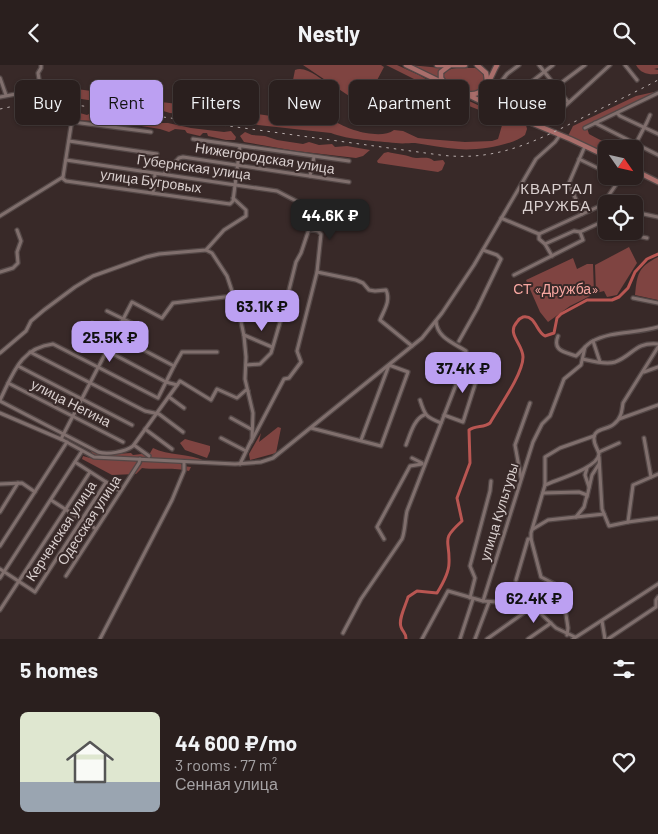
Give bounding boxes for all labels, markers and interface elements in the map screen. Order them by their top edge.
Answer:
icon: back [20,19,48,47]
icon: search [610,19,638,47]
text: Nestly [298,20,360,46]
chip: Buy [15,80,80,125]
chip: Rent [90,80,163,125]
chip: Filters [173,80,259,125]
chip: New [269,80,339,125]
chip: Apartment [349,80,469,125]
chip: House [479,80,565,125]
street label: Нижегородская улица [194,138,336,177]
north arrow [598,140,642,185]
map controls [598,140,643,240]
street label: Губернская улица [136,150,252,183]
street label: улица Бугровых [99,165,203,196]
district label: КВАРТАЛ ДРУЖБА [520,179,594,214]
button: locate [598,195,643,240]
pin: 44.6K ₽ [284,199,376,241]
text: 44.6K ₽ [302,205,358,224]
park label: СТ «Дружба» [513,280,599,297]
pin: 63.1K ₽ [216,289,308,332]
text: 63.1K ₽ [236,296,288,315]
pin: 25.5K ₽ [64,321,156,363]
text: 25.5K ₽ [83,327,137,346]
pin: 37.4K ₽ [417,351,509,394]
text: 37.4K ₽ [436,358,490,377]
street label: улица Негина [28,375,114,430]
street label: улица Культуры [476,461,522,563]
street label: Одесская улица [53,471,124,568]
street label: Керченская улица [22,477,99,584]
pin: 62.4K ₽ [488,581,580,624]
text: 62.4K ₽ [506,588,562,607]
icon: filters [610,655,638,683]
text: 5 homes [20,657,98,682]
text: 44 600 ₽/mo [175,730,297,755]
icon: home [60,732,120,792]
icon: heart [610,748,638,776]
text: 3 rooms · 77 m² [175,755,277,774]
text: Сенная улица [175,774,278,793]

